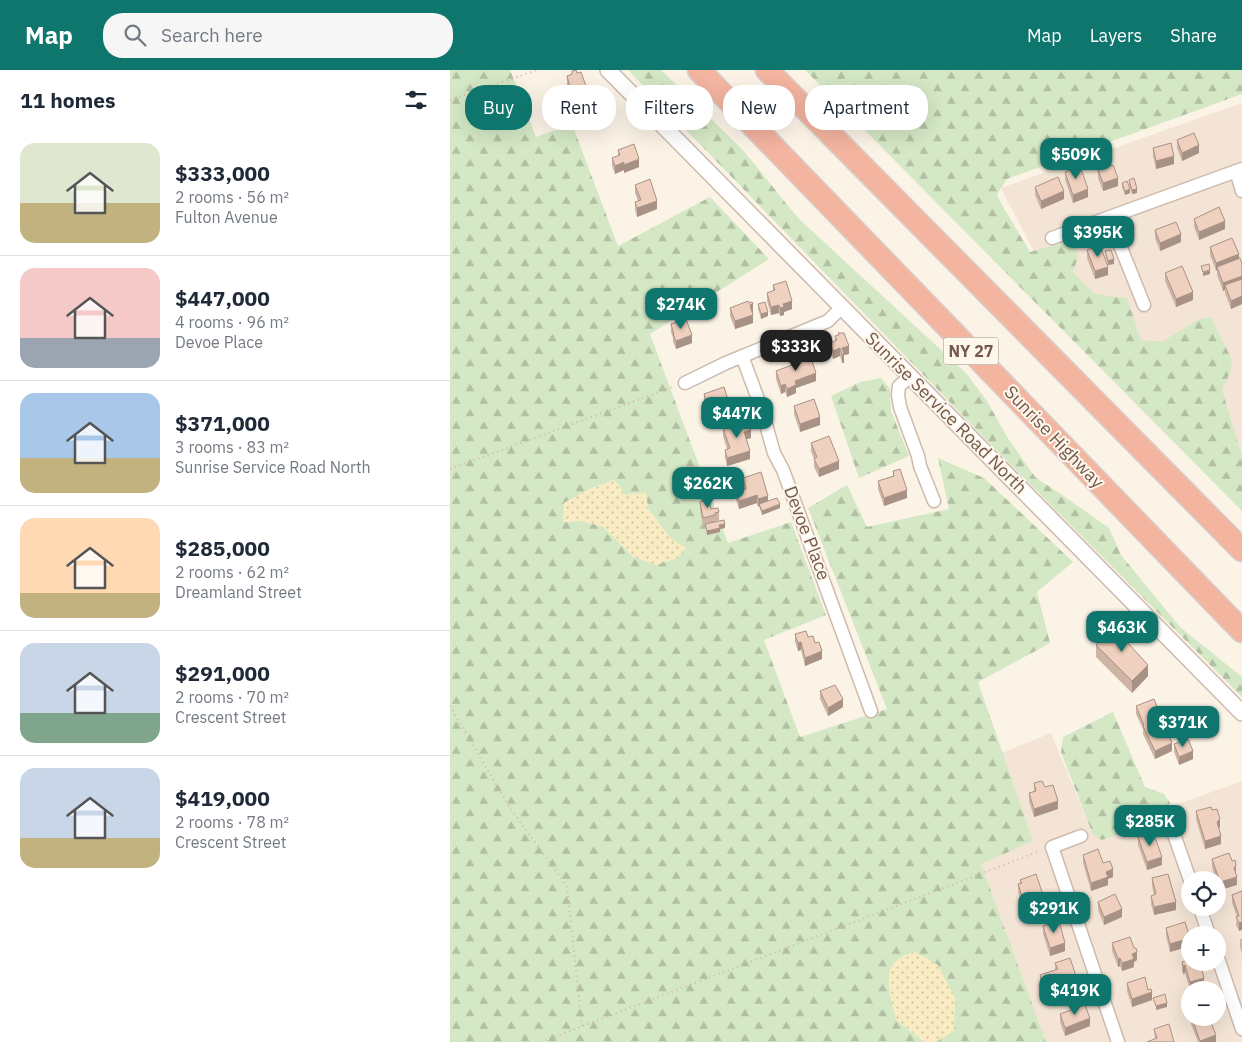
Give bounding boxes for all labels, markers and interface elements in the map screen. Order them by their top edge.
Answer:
search box [103,13,453,58]
text: Map [25,19,73,51]
icon: search [121,21,149,49]
text: Search here [161,23,263,47]
text: Map [1027,24,1062,47]
text: Layers [1090,24,1142,47]
text: Share [1170,24,1217,47]
chip: Buy [465,85,532,130]
chip: Rent [542,85,616,130]
chip: Filters [626,85,713,130]
chip: New [723,85,795,130]
chip: Apartment [805,85,928,130]
text: 11 homes [20,86,116,114]
icon: filters [402,86,430,114]
pin: $509K [1041,138,1111,180]
text: $509K [1051,144,1101,164]
text: $333,000 [175,159,270,187]
icon: home [60,163,120,223]
text: 2 rooms · 56 m² [175,187,289,207]
text: Fulton Avenue [175,207,278,227]
pin: $395K [1063,216,1133,258]
text: $395K [1073,222,1123,242]
text: $447,000 [175,284,270,312]
icon: home [60,288,120,348]
pin: $274K [646,288,716,330]
text: $274K [656,294,706,314]
text: 4 rooms · 96 m² [175,312,289,332]
street label: Sunrise Service Road North [860,327,1032,499]
pin: $333K [761,330,831,372]
text: Devoe Place [175,332,263,352]
text: $333K [771,336,821,356]
road number: NY 27 [944,338,998,364]
street label: Sunrise Highway [1000,380,1109,493]
pin: $447K [702,396,772,439]
text: $447K [712,403,762,423]
text: $371,000 [175,409,270,437]
icon: home [60,413,120,473]
text: 3 rooms · 83 m² [175,437,289,457]
text: Sunrise Service Road North [175,457,371,477]
pin: $262K [673,466,743,509]
text: $262K [683,473,733,493]
street label: Devoe Place [779,482,836,583]
text: $285,000 [175,534,270,562]
icon: home [60,538,120,598]
text: 2 rooms · 62 m² [175,562,289,582]
text: Dreamland Street [175,582,302,602]
pin: $463K [1087,610,1157,653]
text: $463K [1097,617,1147,637]
text: $291,000 [175,659,270,687]
icon: home [60,663,120,723]
text: 2 rooms · 70 m² [175,687,289,707]
pin: $371K [1148,706,1218,748]
text: Crescent Street [175,707,286,727]
text: $371K [1158,712,1208,732]
text: $419,000 [175,784,270,812]
icon: home [60,788,120,848]
pin: $285K [1115,804,1185,847]
text: $285K [1125,811,1175,831]
text: 2 rooms · 78 m² [175,812,289,832]
text: Crescent Street [175,832,286,852]
map controls [1181,871,1226,1026]
button: locate [1181,871,1226,916]
pin: $291K [1019,892,1089,934]
text: $291K [1029,898,1079,918]
button: + [1181,926,1226,971]
pin: $419K [1040,974,1110,1016]
text: $419K [1050,980,1100,1000]
button: − [1181,981,1226,1026]

